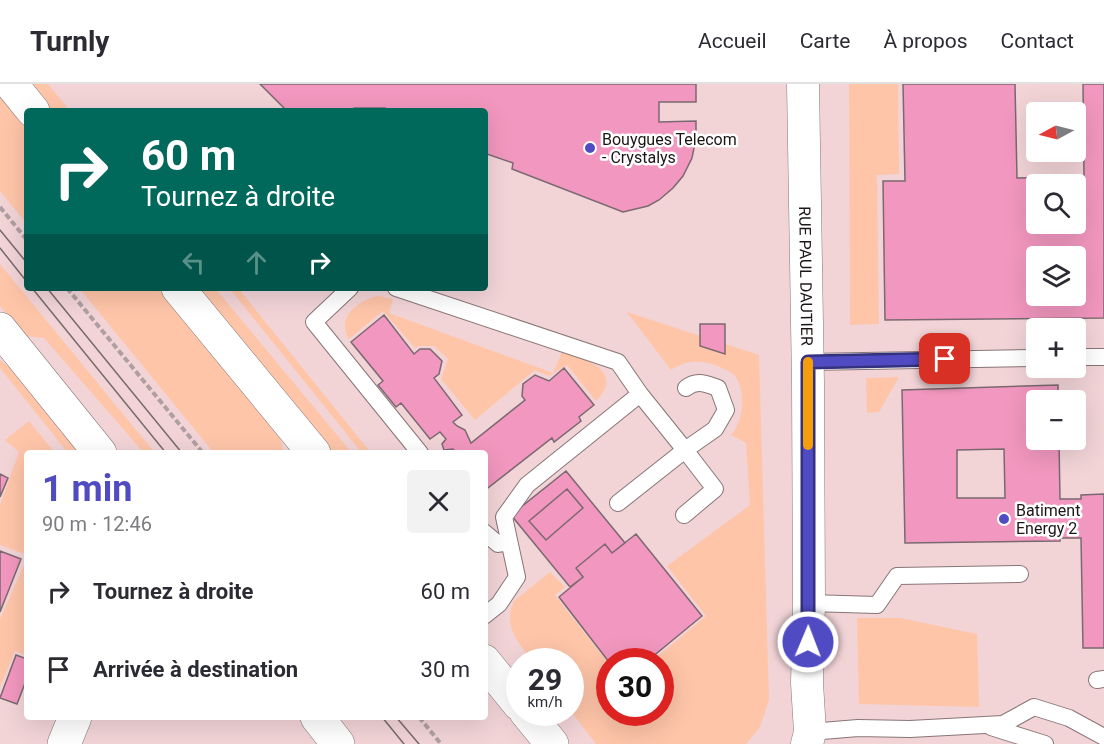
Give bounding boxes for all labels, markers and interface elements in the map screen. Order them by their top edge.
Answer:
text: Turnly [30,25,109,58]
text: Accueil [698,29,767,53]
text: Carte [800,29,850,53]
text: À propos [883,29,968,53]
text: Contact [1001,29,1074,53]
north arrow [1026,102,1086,162]
map controls [1026,102,1086,450]
place label: Bouygues Telecom - Crystalys [602,130,737,167]
text: 60 m [141,131,236,180]
icon: right [42,132,120,210]
marker: Bouygues Telecom - Crystalys [583,141,597,155]
button: search [1026,174,1086,234]
text: Tournez à droite [141,181,335,213]
street label: RUE PAUL DAUTIER [796,206,817,346]
icon: left [177,246,210,279]
icon: ahead [240,246,273,279]
icon: right [303,246,336,279]
button: layers [1026,246,1086,306]
button: + [1026,318,1086,378]
pin [919,333,970,384]
icon: arrive [928,342,961,375]
button: − [1026,390,1086,450]
text: 1 min [42,468,133,510]
button: close [407,470,470,533]
place label: Batiment Energy 2 [1016,501,1080,538]
text: 90 m · 12:46 [42,512,152,536]
marker: Batiment Energy 2 [997,512,1011,526]
icon: right [42,575,75,608]
text: Tournez à droite [93,579,253,604]
text: 60 m [421,579,470,604]
position arrow [776,610,840,674]
speed limit sign: 30 [596,648,674,726]
icon: arrive [42,653,75,686]
text: Arrivée à destination [93,657,298,682]
text: 30 m [421,657,470,682]
text: 29 [528,662,562,697]
text: km/h [527,693,563,711]

